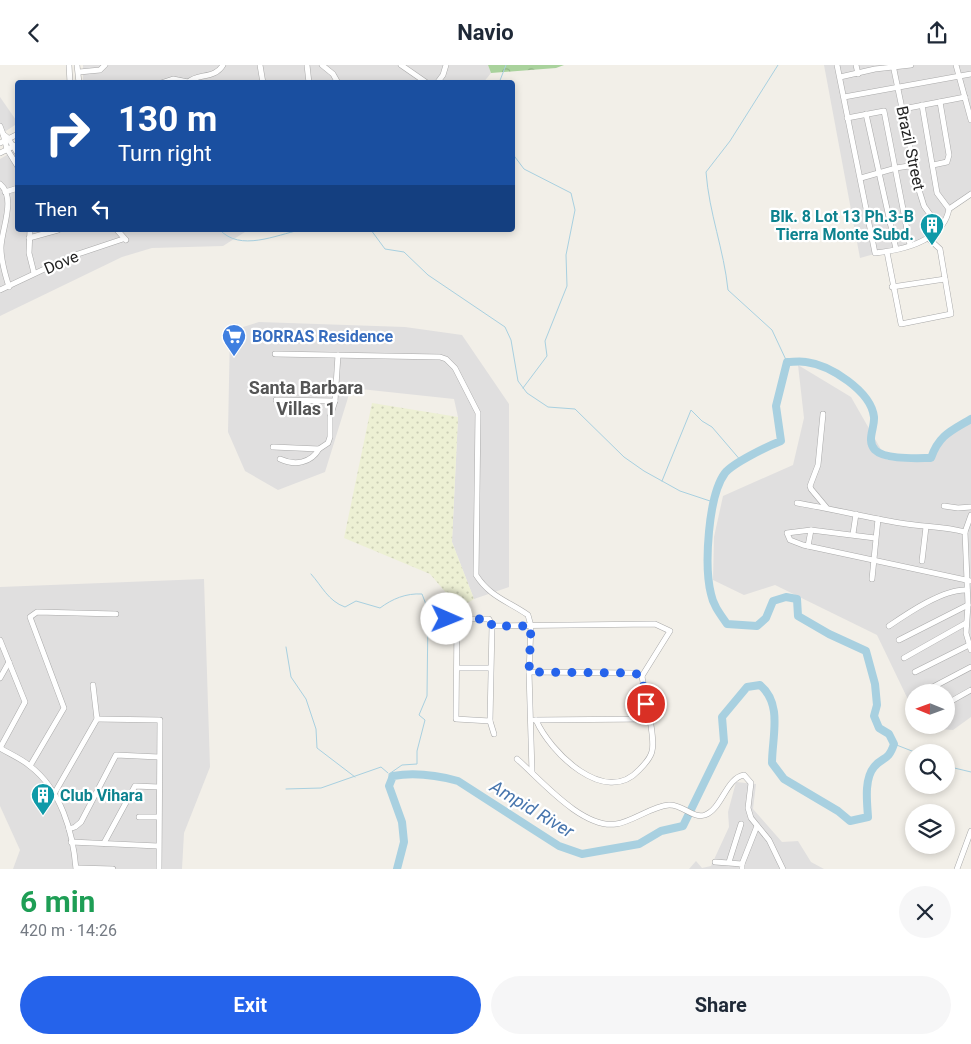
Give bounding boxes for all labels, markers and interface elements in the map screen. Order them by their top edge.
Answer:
icon: back [20,19,48,47]
icon: share [923,19,951,47]
text: Navio [457,20,514,45]
text: 130 m [118,99,217,140]
icon: right [35,100,100,165]
street label: Brazil Street [892,104,929,192]
text: Turn right [118,141,212,166]
icon: left [87,195,115,223]
text: Then [35,198,77,221]
place label: Blk. 8 Lot 13 Ph.3-B Tierra Monte Subd. [770,207,914,244]
building icon: Blk. 8 Lot 13 Ph.3-B Tierra Monte Subd. [919,212,945,246]
street label: Dove [41,247,81,278]
supermarket icon: BORRAS Residence [221,323,247,357]
place label: BORRAS Residence [252,327,394,346]
district label: Santa Barbara Villas 1 [249,377,364,419]
position arrow [420,592,472,644]
pin [625,683,667,725]
north arrow [905,684,955,734]
map controls [905,684,955,854]
icon: arrive [632,690,660,718]
button: search [905,744,955,794]
water label: Ampid River [486,775,579,842]
building icon: Club Vihara [30,782,56,816]
place label: Club Vihara [60,786,143,805]
button: layers [905,804,955,854]
text: 6 min [20,884,95,919]
button: close [899,886,951,938]
text: 420 m · 14:26 [20,921,117,940]
button: Exit [20,976,481,1034]
button: Share [491,976,951,1034]

